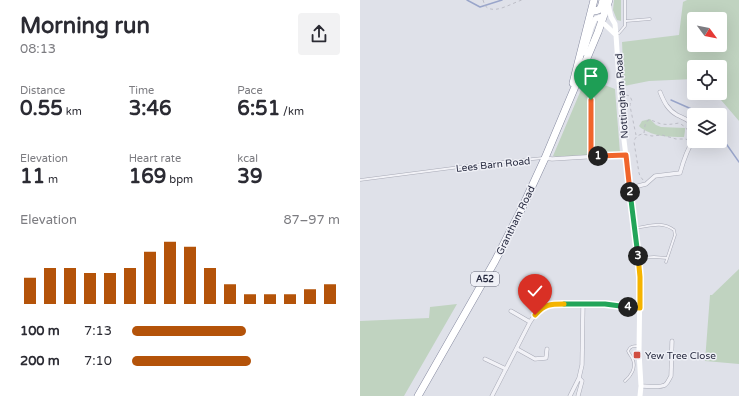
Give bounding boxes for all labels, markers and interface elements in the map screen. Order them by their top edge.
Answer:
north arrow [687,12,727,52]
map controls [687,12,727,148]
text: Morning run [20,13,150,39]
button: share [298,13,340,55]
text: 08:13 [20,41,56,57]
street label: Nottingham Road [613,53,631,139]
pin [574,59,608,100]
button: locate [687,60,727,100]
icon: arrive [580,65,602,87]
text: Distance [20,84,65,97]
text: Time [129,84,154,97]
text: Pace [237,84,263,97]
text: 0.55 [20,97,63,121]
text: 3:46 [129,97,172,121]
text: 6:51 [237,97,280,121]
text: km [63,105,82,118]
text: /km [280,105,304,118]
button: layers [687,108,727,148]
pin: 1 [588,146,608,166]
text: 1 [595,149,601,162]
text: Elevation [20,152,68,165]
text: Heart rate [129,152,181,165]
text: kcal [237,152,258,165]
street label: Lees Barn Road [455,155,531,175]
text: 11 [20,165,45,189]
text: 169 [129,165,166,189]
text: 39 [237,165,262,189]
text: m [45,173,58,186]
text: bpm [166,173,193,186]
pin: 2 [620,182,640,202]
street label: Grantham Road [494,184,538,257]
text: 2 [627,185,633,198]
text: Elevation [20,212,77,228]
text: 87–97 m [283,212,340,228]
pin: 3 [628,246,648,266]
text: 3 [635,249,641,262]
road number: A52 [471,272,499,286]
pin [518,274,552,315]
icon: check [524,280,546,302]
pin: 4 [618,297,638,317]
text: 4 [625,300,631,313]
text: 100 m [20,323,60,339]
text: 7:13 [84,323,112,339]
marker: Yew Tree Close [632,350,642,360]
place label: Yew Tree Close [645,350,716,362]
text: 200 m [20,353,60,369]
text: 7:10 [84,353,112,369]

